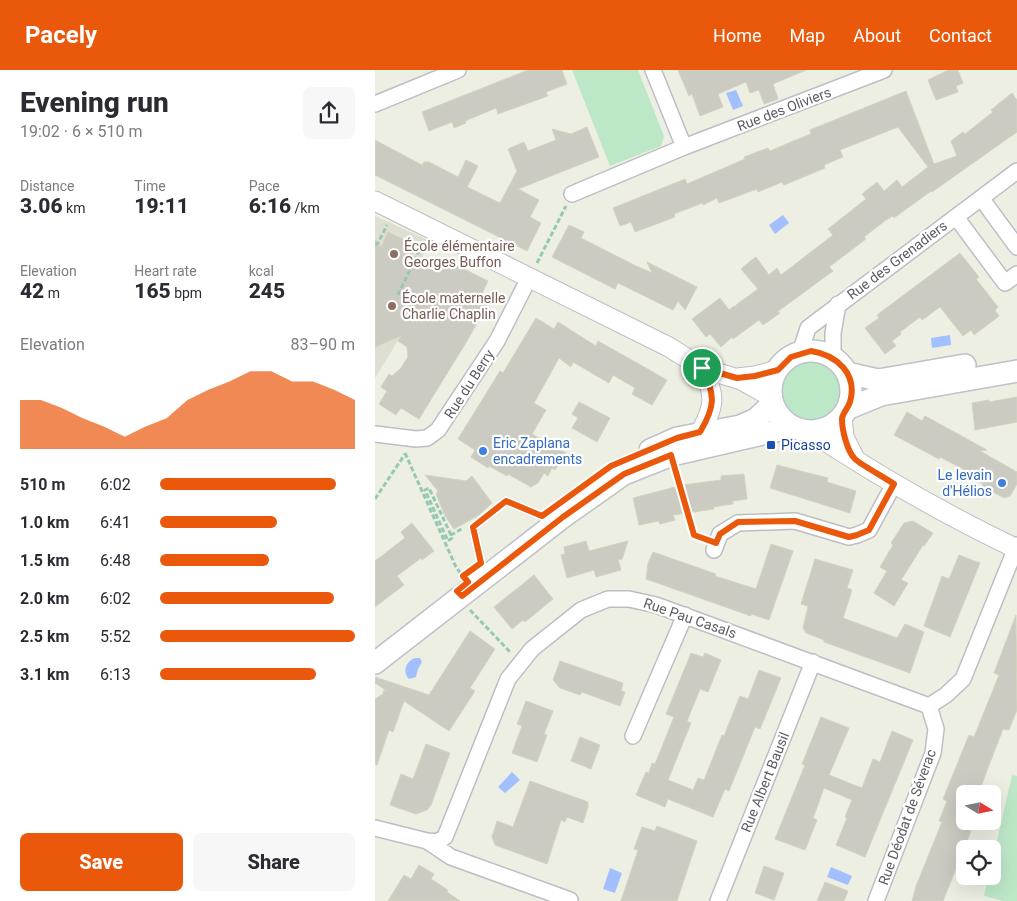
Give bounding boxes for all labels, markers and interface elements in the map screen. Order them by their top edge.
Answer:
text: Pacely [25,21,97,49]
text: Home [713,25,762,46]
text: Map [790,25,825,46]
text: About [853,25,901,46]
text: Contact [929,25,992,46]
street label: Rue des Oliviers [735,84,833,134]
text: Evening run [20,86,169,119]
button: share [303,87,355,139]
text: 19:02 · 6 × 510 m [20,122,142,141]
text: Distance [20,178,75,194]
text: Time [134,178,166,194]
text: Pace [249,178,280,194]
text: 3.06 [20,194,63,218]
text: 19:11 [134,194,189,218]
text: 6:16 [249,194,291,218]
text: km [63,200,85,216]
text: /km [291,200,320,216]
street label: Rue des Grenadiers [844,217,950,303]
place label: École élémentaire Georges Buffon [404,237,515,270]
marker: École élémentaire Georges Buffon [388,248,400,260]
text: Elevation [20,263,77,279]
text: Heart rate [134,263,197,279]
text: kcal [249,263,274,279]
text: 42 [20,279,44,303]
text: 165 [134,279,171,303]
text: 245 [249,279,285,303]
text: m [44,285,60,301]
text: bpm [171,285,202,301]
place label: École maternelle Charlie Chaplin [402,289,505,322]
marker: École maternelle Charlie Chaplin [386,300,398,312]
text: Elevation [20,335,85,354]
text: 83–90 m [291,335,355,354]
street label: Rue du Berry [441,346,497,421]
pin [681,347,723,389]
icon: arrive [688,354,716,382]
place label: Eric Zaplana encadrements [493,435,582,467]
place label: Picasso [781,437,831,453]
marker: Picasso [765,439,777,451]
marker: Eric Zaplana encadrements [477,445,489,457]
place label: Le levain d'Hélios [937,467,992,499]
text: 510 m [20,475,65,494]
text: 6:02 [100,475,131,494]
marker: Le levain d'Hélios [996,477,1008,489]
text: 1.0 km [20,513,69,532]
text: 6:41 [100,513,131,532]
text: 1.5 km [20,551,69,570]
text: 6:48 [100,551,131,570]
text: 2.0 km [20,589,69,608]
text: 6:02 [100,589,131,608]
street label: Rue Pau Casals [642,595,738,641]
text: 2.5 km [20,627,69,646]
text: 5:52 [100,627,131,646]
text: 3.1 km [20,665,69,684]
text: 6:13 [100,665,131,684]
street label: Rue Albert Bausil [738,730,792,834]
street label: Rue Déodat de Séverac [875,747,939,887]
north arrow [956,785,1001,830]
map controls [956,785,1001,885]
button: Save [20,833,183,891]
button: Share [193,833,355,891]
button: locate [956,840,1001,885]

